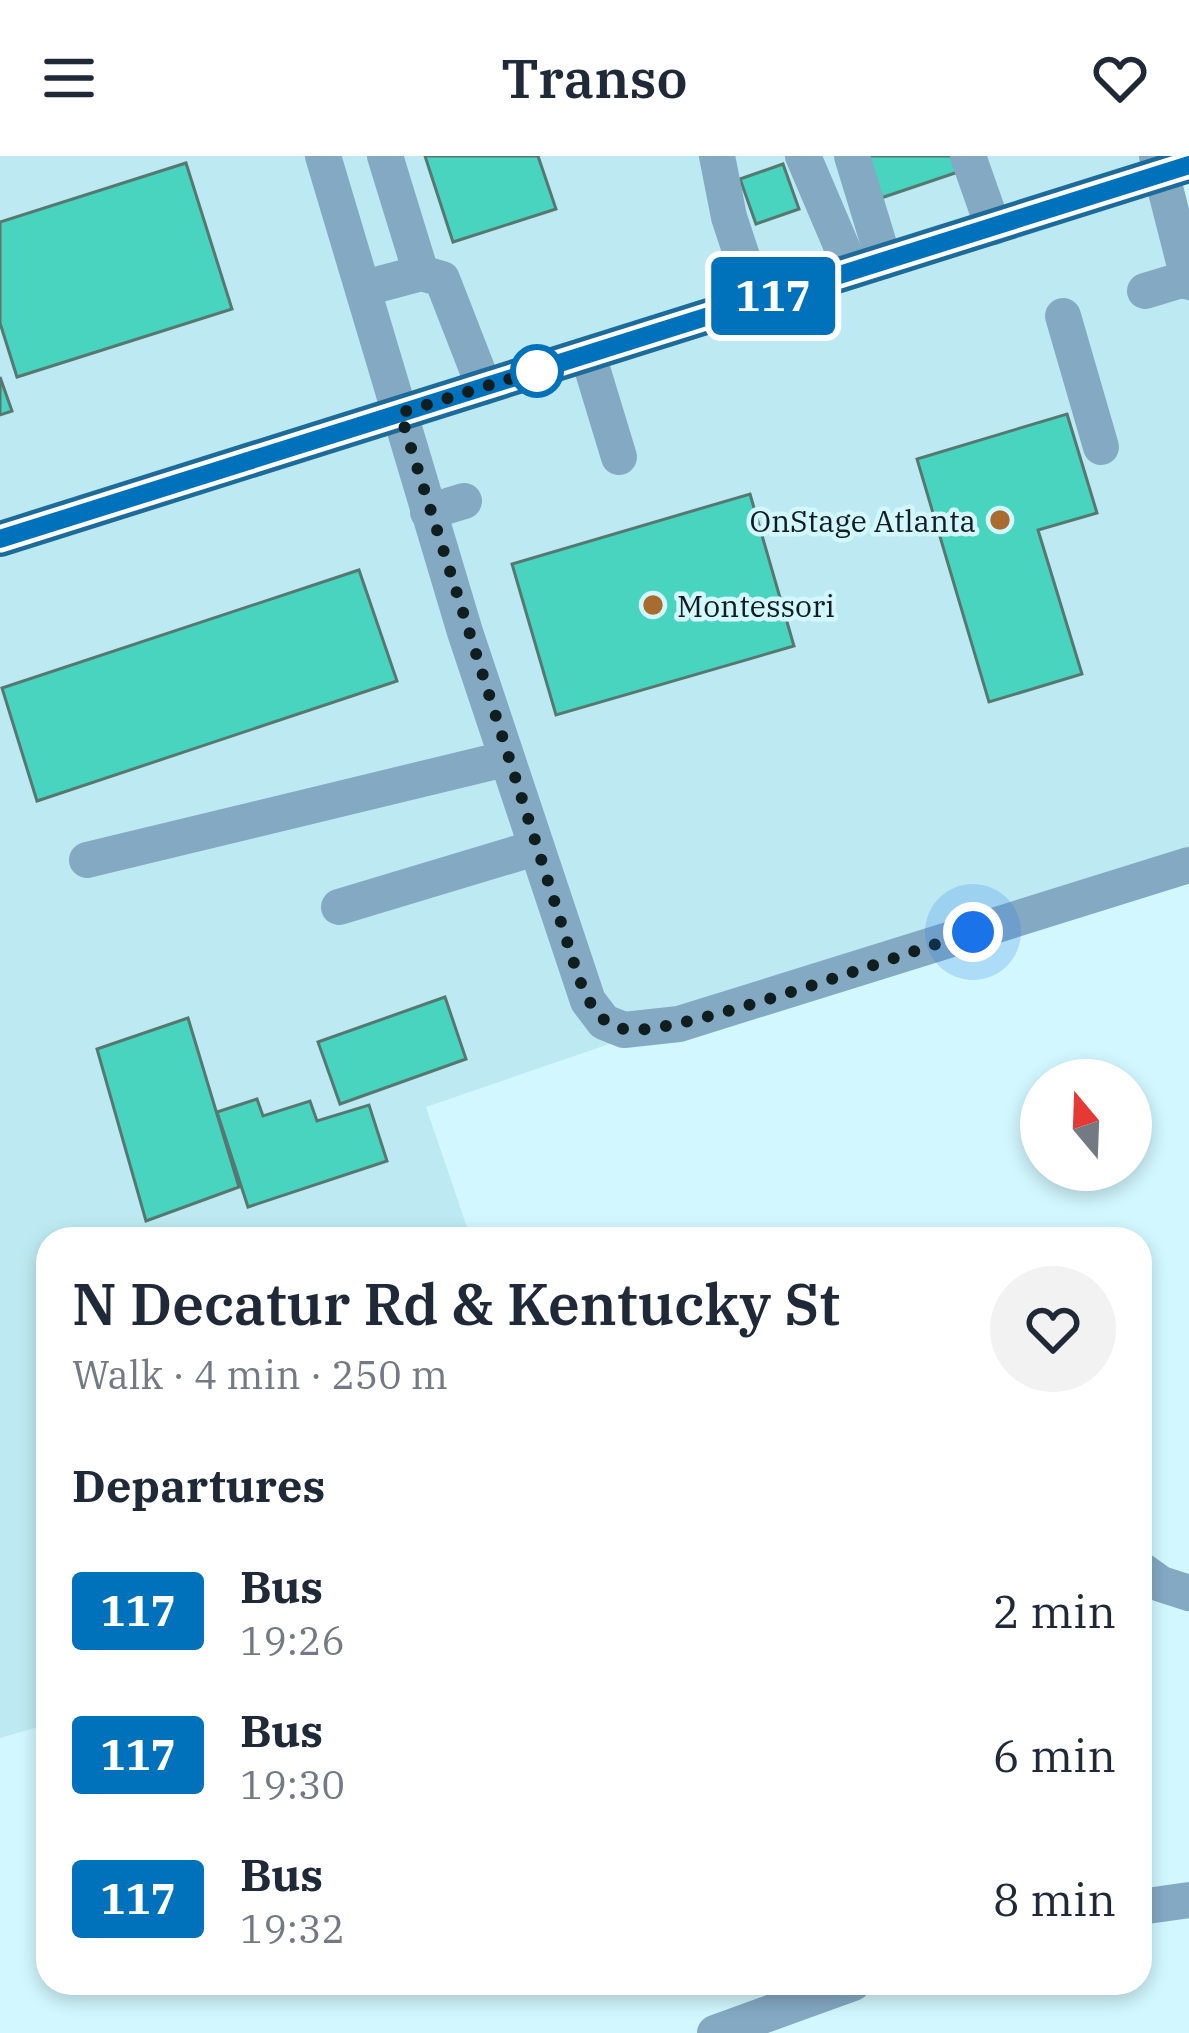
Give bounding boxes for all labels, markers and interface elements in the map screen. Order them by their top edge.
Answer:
text: Transo [501,43,688,113]
icon: menu [36,45,102,111]
icon: heart [1087,45,1153,111]
line badge: 117 [704,257,842,335]
text: 117 [735,268,811,323]
unlabelled marker [512,346,562,396]
place label: OnStage Atlanta [749,501,976,540]
marker: OnStage Atlanta [987,507,1013,533]
place label: Montessori [677,586,835,625]
marker: Montessori [640,592,666,618]
your location [943,902,1003,962]
north arrow [1020,1059,1152,1191]
map controls [1020,1059,1152,1191]
button: heart [990,1266,1116,1392]
text: N Decatur Rd & Kentucky St [72,1267,840,1341]
text: Walk · 4 min · 250 m [72,1349,448,1400]
text: Departures [72,1456,325,1514]
text: Bus [240,1557,323,1615]
text: 2 min [993,1582,1116,1640]
text: 117 [100,1583,176,1638]
text: 19:26 [240,1615,345,1666]
text: Bus [240,1701,323,1759]
text: 6 min [993,1726,1116,1784]
text: 117 [100,1727,176,1782]
text: 19:30 [240,1759,345,1810]
text: Bus [240,1845,323,1903]
text: 8 min [993,1870,1116,1928]
text: 117 [100,1871,176,1926]
text: 19:32 [240,1903,345,1954]

